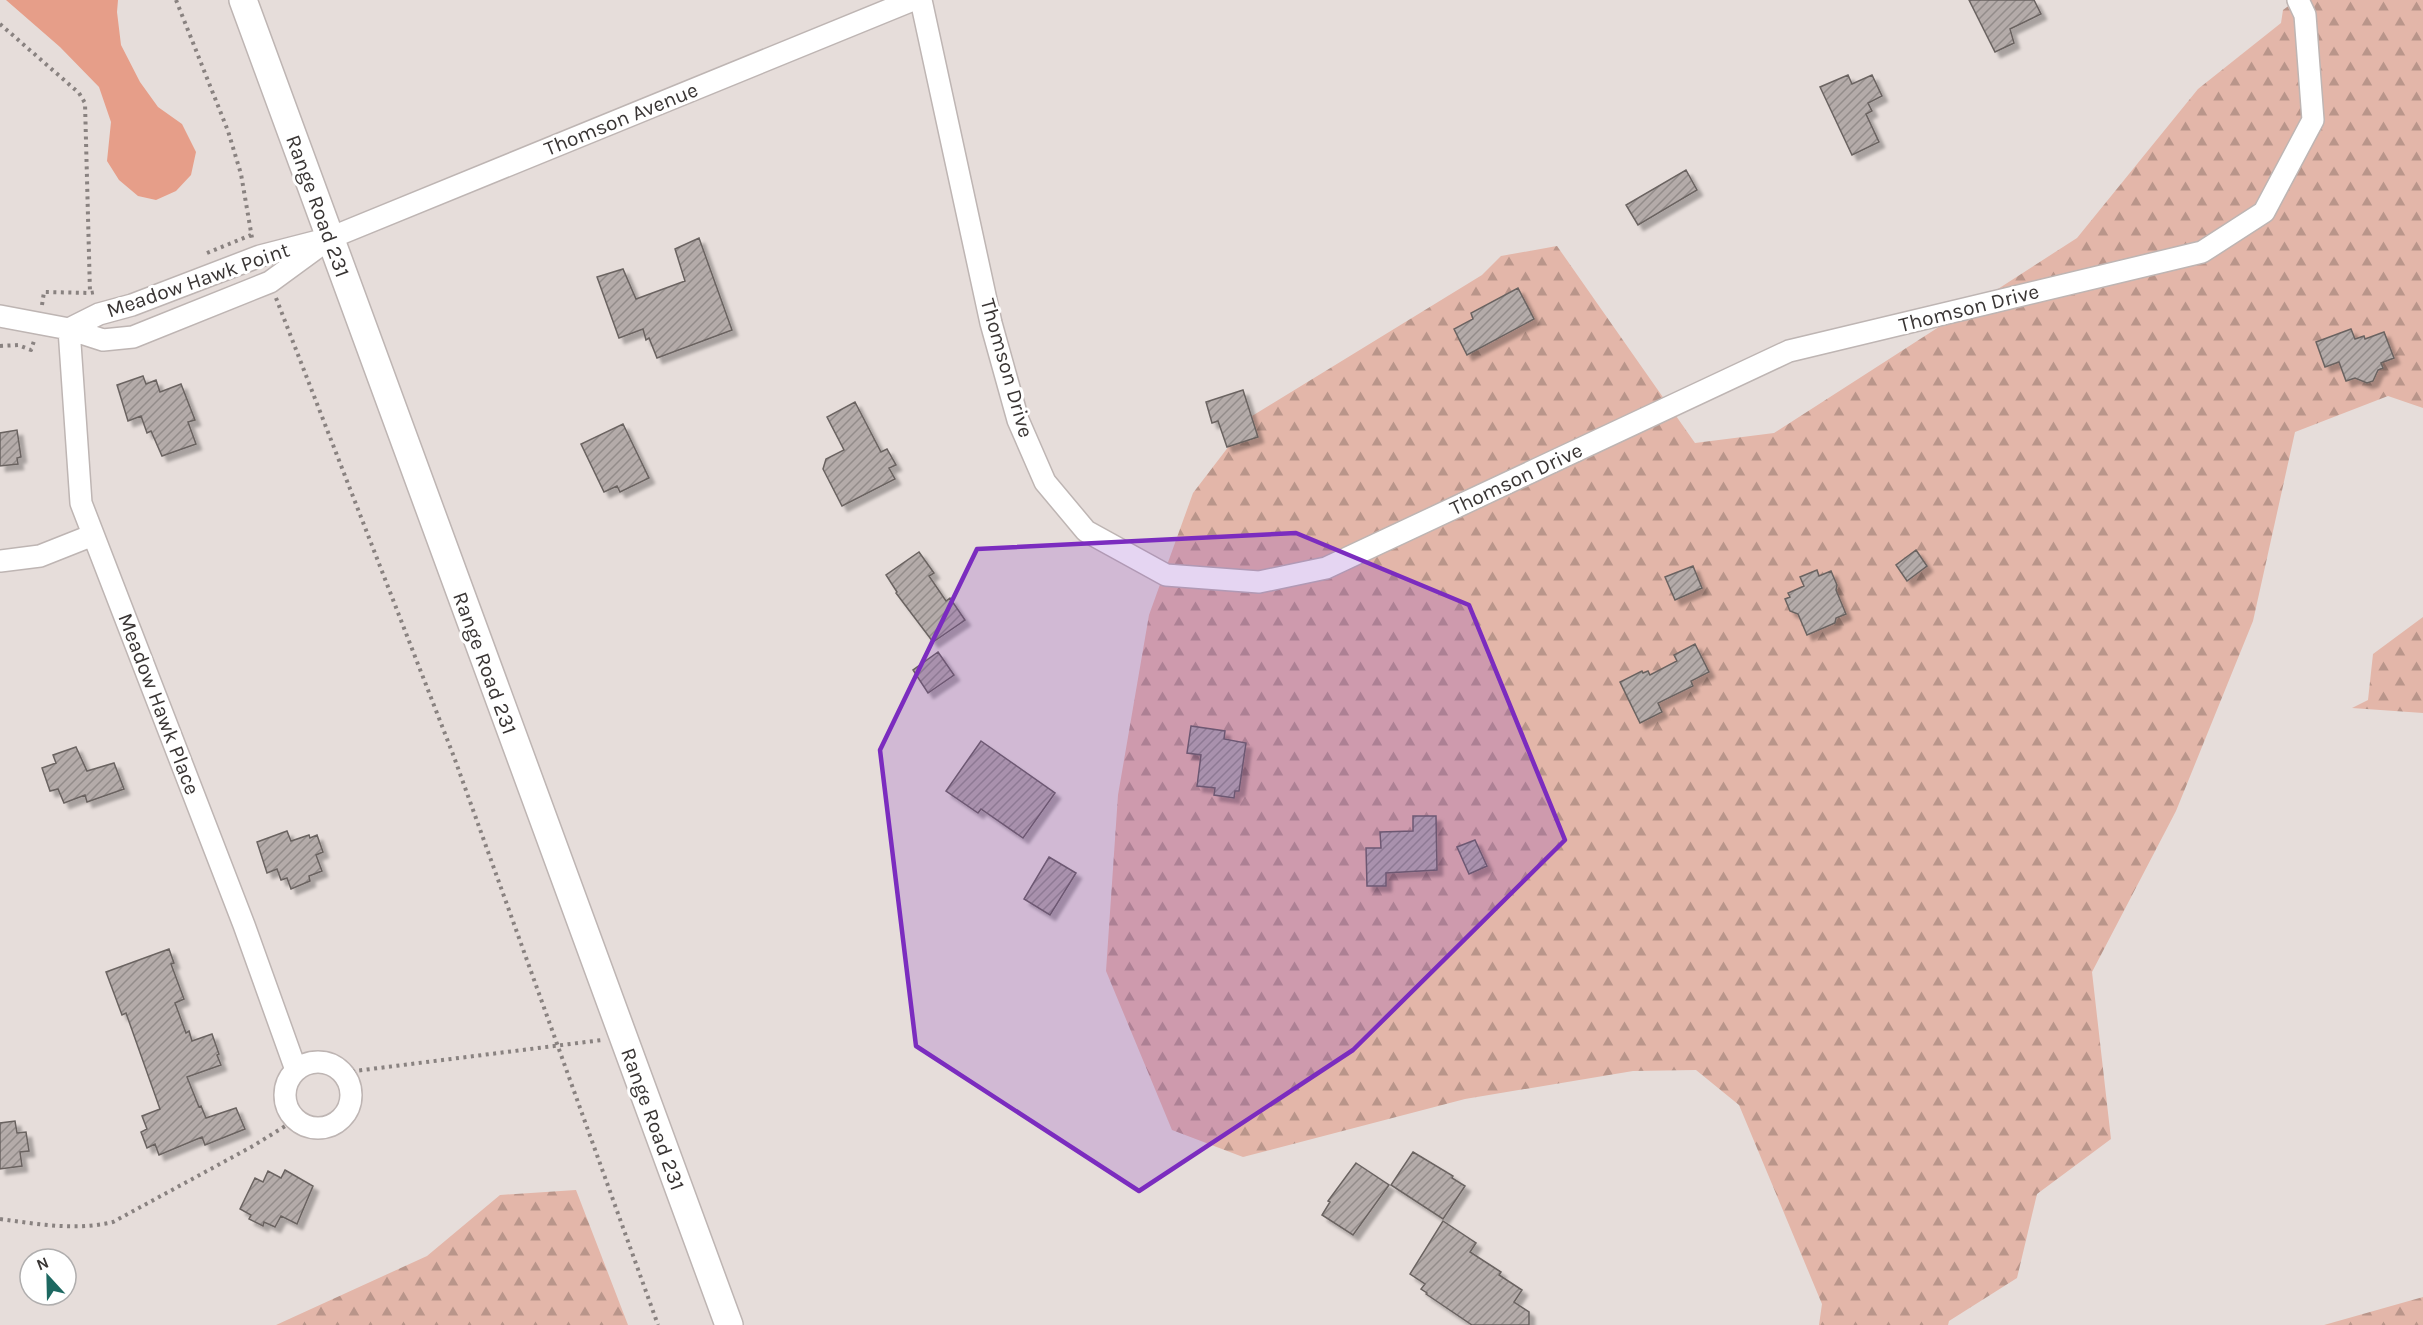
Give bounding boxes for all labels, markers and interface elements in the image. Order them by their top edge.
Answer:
street label: Thomson Avenue [541,77,701,161]
street label: Range Road 231 [281,132,355,280]
street label: Meadow Hawk Point [103,237,293,323]
street label: Thomson Drive [1896,279,2042,337]
street label: Thomson Drive [976,296,1038,440]
street label: Thomson Drive [1446,438,1586,520]
street label: Range Road 231 [448,589,522,737]
street label: Meadow Hawk Place [113,610,205,798]
street label: Range Road 231 [616,1045,690,1193]
north arrow [18,1247,78,1307]
text: N [34,1253,51,1275]

